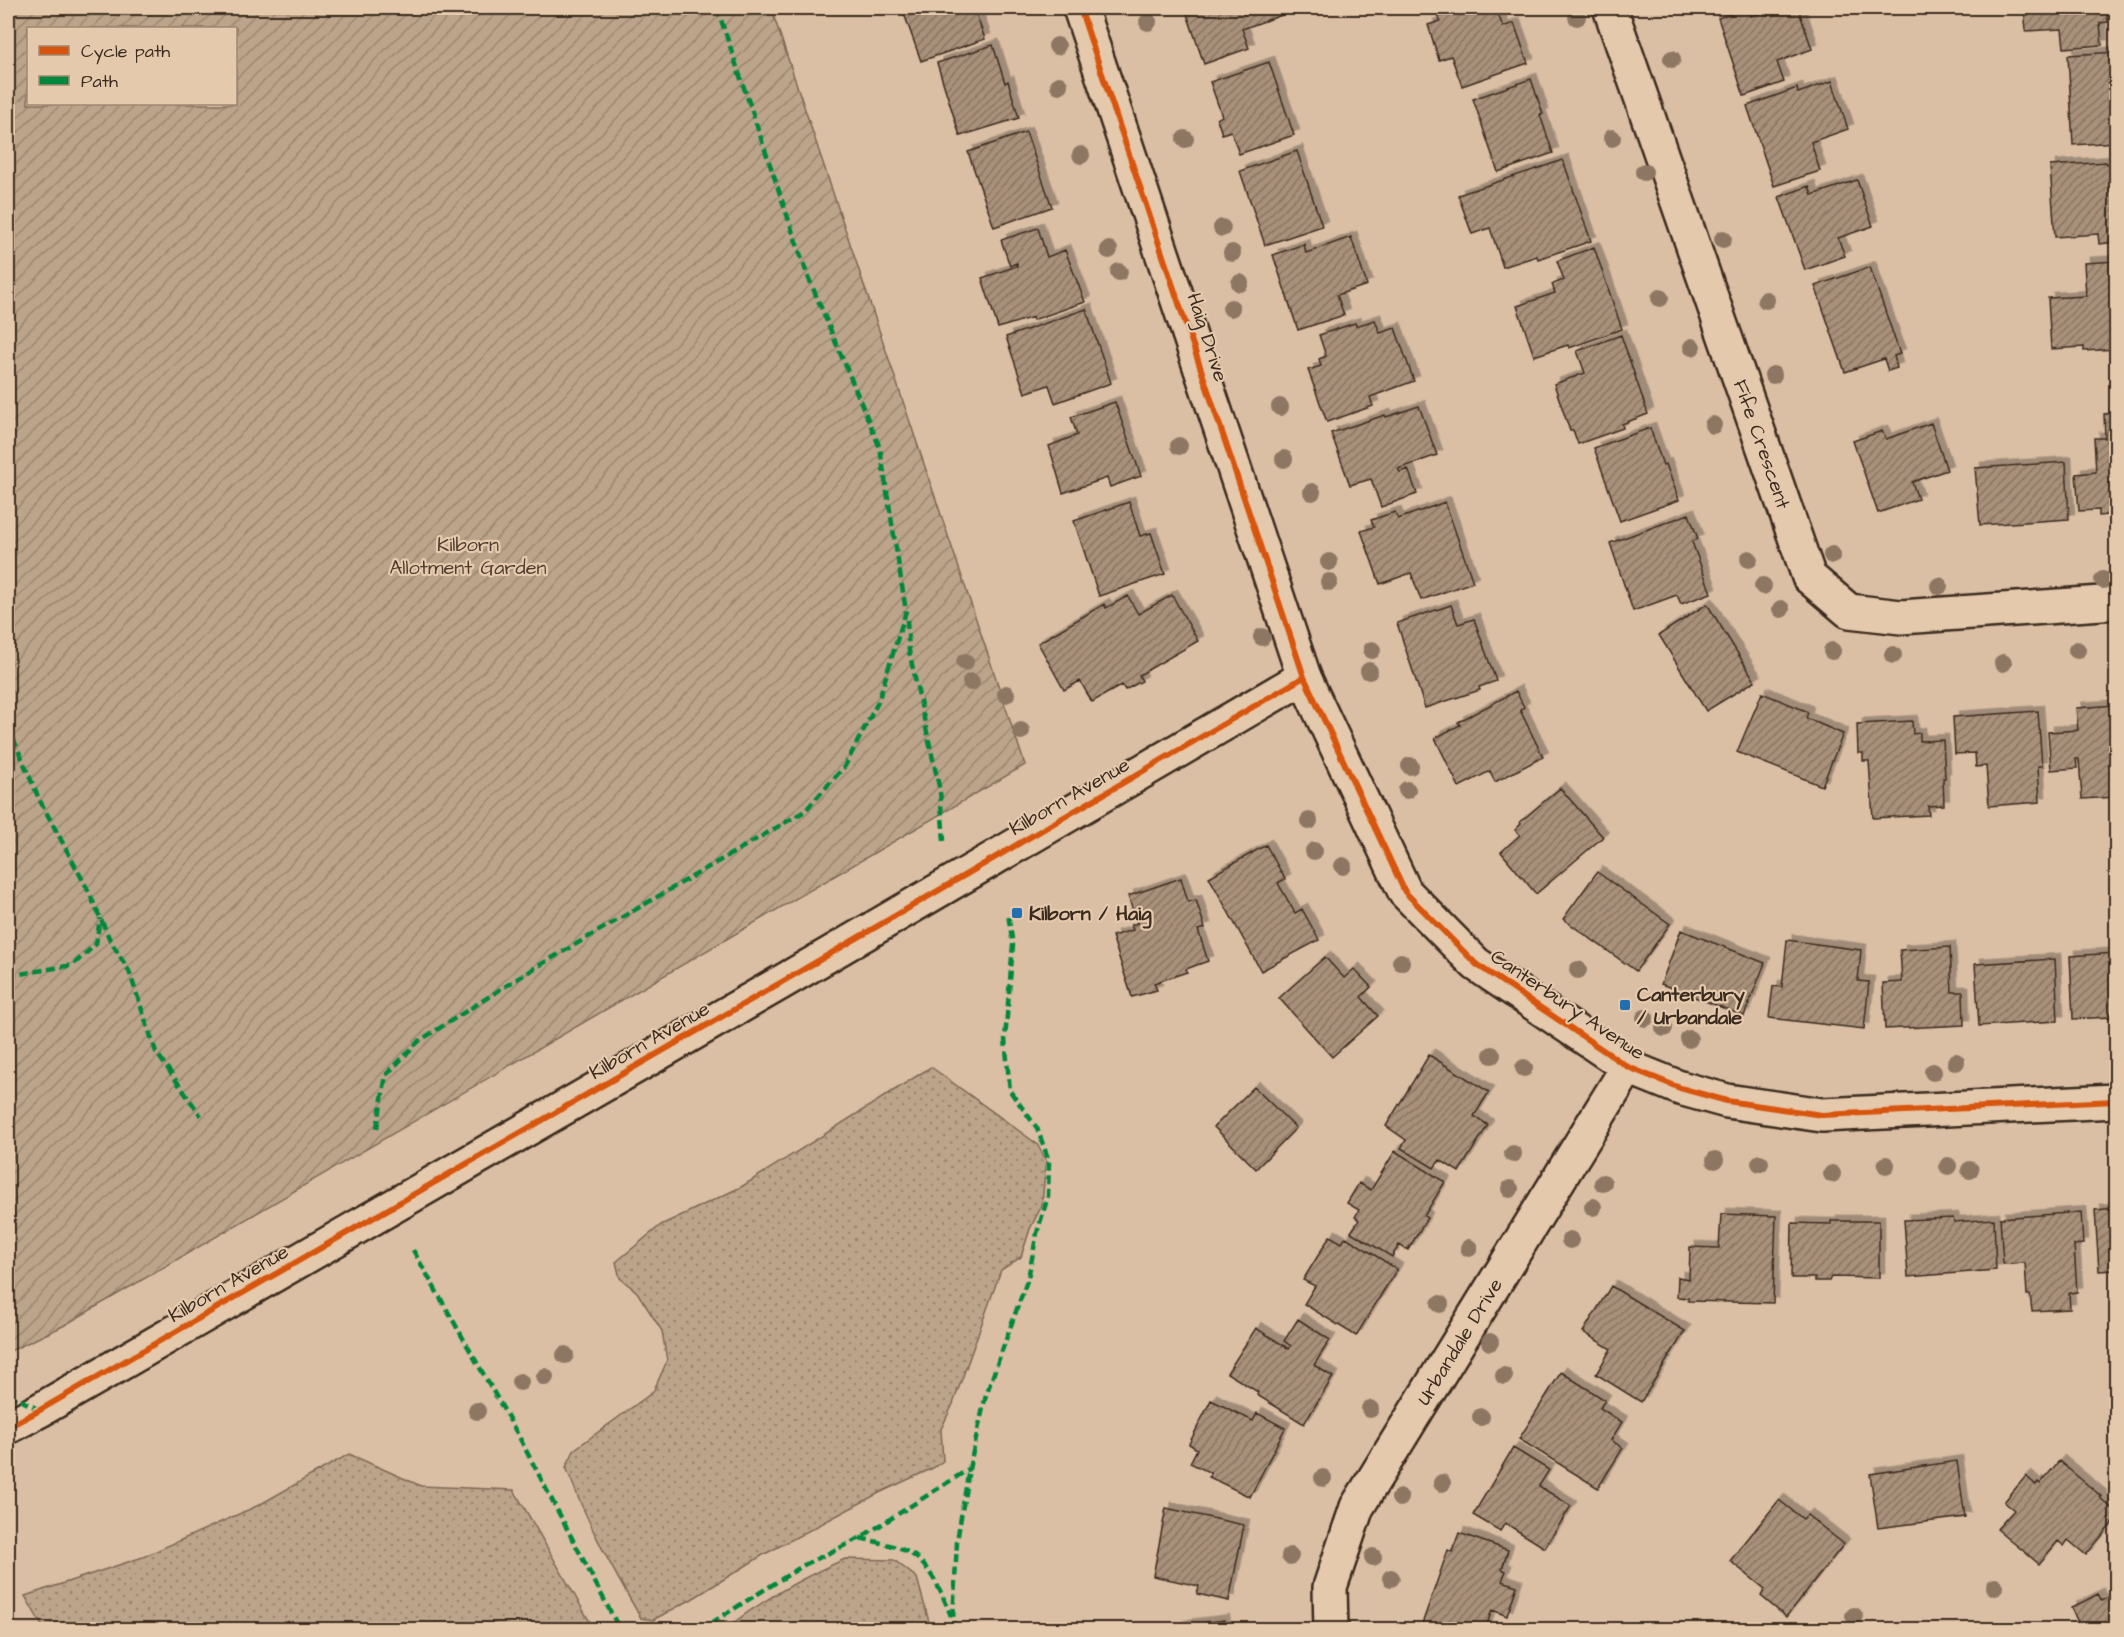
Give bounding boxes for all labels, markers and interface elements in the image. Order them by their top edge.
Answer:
legend [27,27,237,105]
text: Cycle path [81,39,170,65]
text: Path [81,69,118,94]
street label: Haig Drive [1179,289,1235,386]
street label: Fife Crescent [1726,376,1797,513]
park label: Kilborn Allotment Garden [389,531,547,582]
street label: Kilborn Avenue [1004,751,1135,843]
place label: Kilborn / Haig [1029,900,1152,929]
marker: Kilborn / Haig [1010,906,1024,920]
street label: Canterbury Avenue [1484,943,1650,1068]
place label: Canterbury / Urbandale [1637,981,1745,1032]
street label: Kilborn Avenue [584,995,715,1087]
marker: Canterbury / Urbandale [1618,998,1632,1012]
street label: Kilborn Avenue [163,1238,294,1330]
street label: Urbandale Drive [1410,1273,1510,1411]

